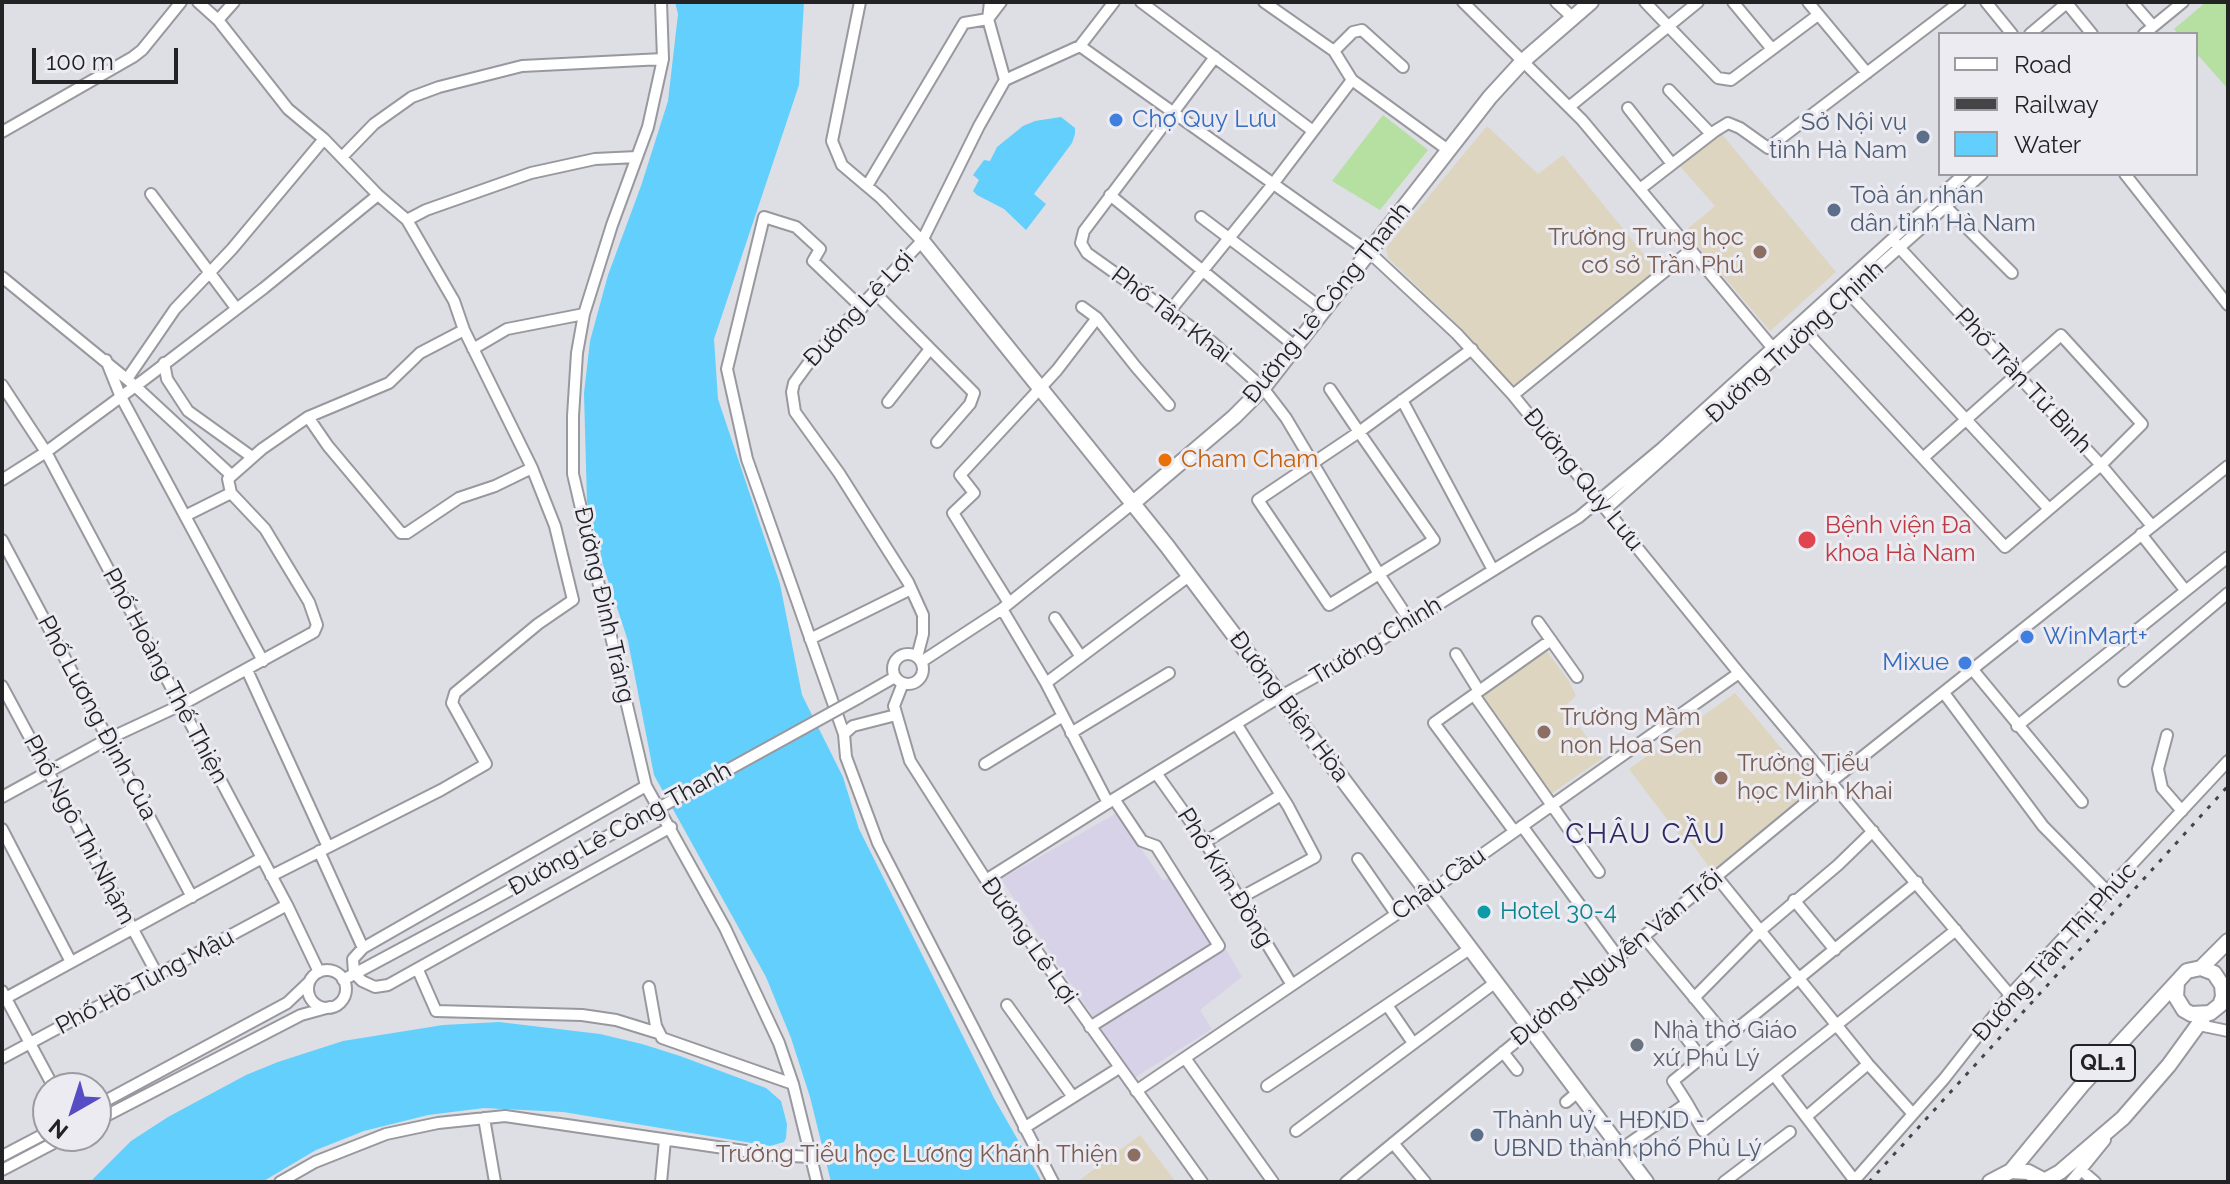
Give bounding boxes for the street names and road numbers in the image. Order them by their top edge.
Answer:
street label: Đường Lê Công Thanh [1237,197,1417,409]
street label: Đường Lê Lợi [798,245,920,373]
street label: Đường Trường Chinh [1700,255,1890,429]
street label: Phố Tân Khai [1105,261,1237,369]
street label: Phố Trần Tử Bình [1948,303,2098,459]
street label: Đường Quy Lưu [1517,403,1649,557]
street label: Đường Đinh Tráng [567,504,641,706]
street label: Phố Hoàng Thế Thiện [96,563,234,789]
street label: Trường Chinh [1305,591,1447,691]
street label: Phố Lương Định Của [31,611,163,825]
street label: Đường Biên Hòa [1223,626,1355,788]
street label: Phố Ngô Thì Nhậm [17,730,141,930]
street label: Đường Lê Công Thanh [504,756,736,902]
street label: Phố Kim Đồng [1171,803,1279,953]
street label: Châu Cầu [1387,841,1491,927]
street label: Đường Trần Thị Phúc [1967,856,2143,1048]
street label: Đường Nguyễn Văn Trỗi [1505,864,1729,1052]
street label: Đường Lê Lợi [975,872,1083,1010]
street label: Phố Hồ Tùng Mậu [51,923,239,1041]
road number: QL.1 [2071,1045,2135,1081]

